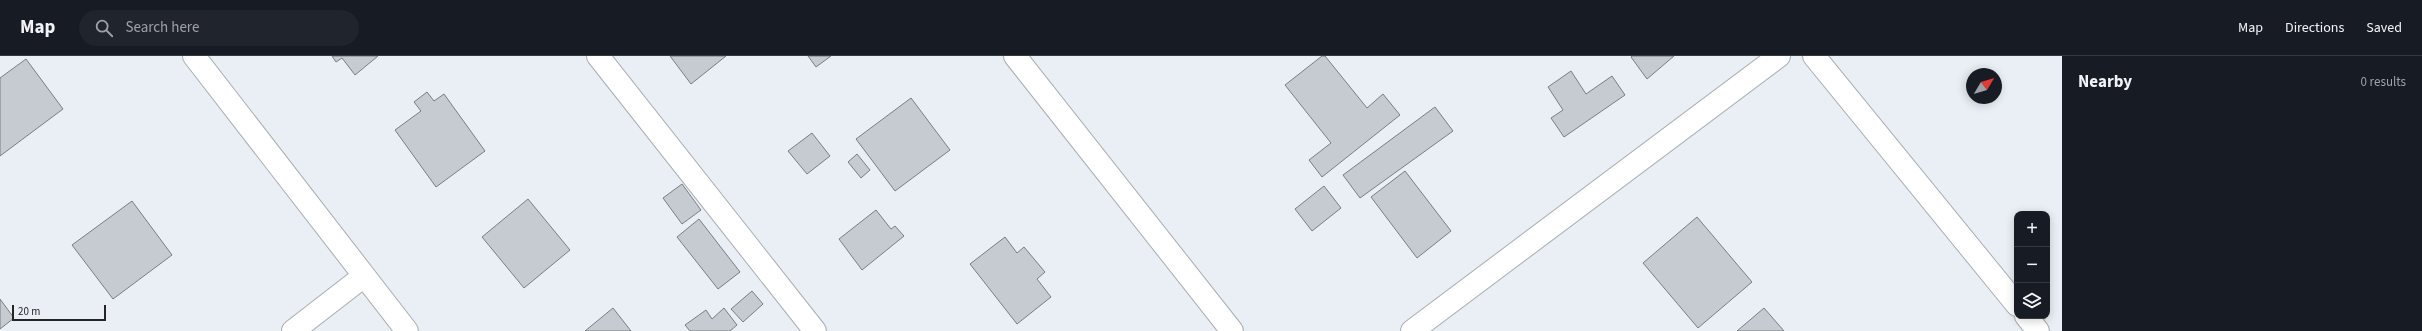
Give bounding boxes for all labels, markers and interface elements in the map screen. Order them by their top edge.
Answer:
search box [79,10,359,46]
text: Map [20,14,55,41]
icon: search [93,17,115,39]
text: Search here [125,17,199,38]
text: Map [2238,18,2263,38]
text: Directions [2285,18,2344,38]
text: Saved [2366,18,2402,38]
north arrow [1966,68,2002,104]
text: Nearby [2078,70,2132,94]
text: 0 results [2361,73,2406,91]
map controls [2014,211,2050,319]
button: + [2014,211,2050,247]
button: − [2014,247,2050,283]
button: layers [2014,283,2050,319]
scale bar [12,303,106,322]
text: 20 m [18,304,40,319]

